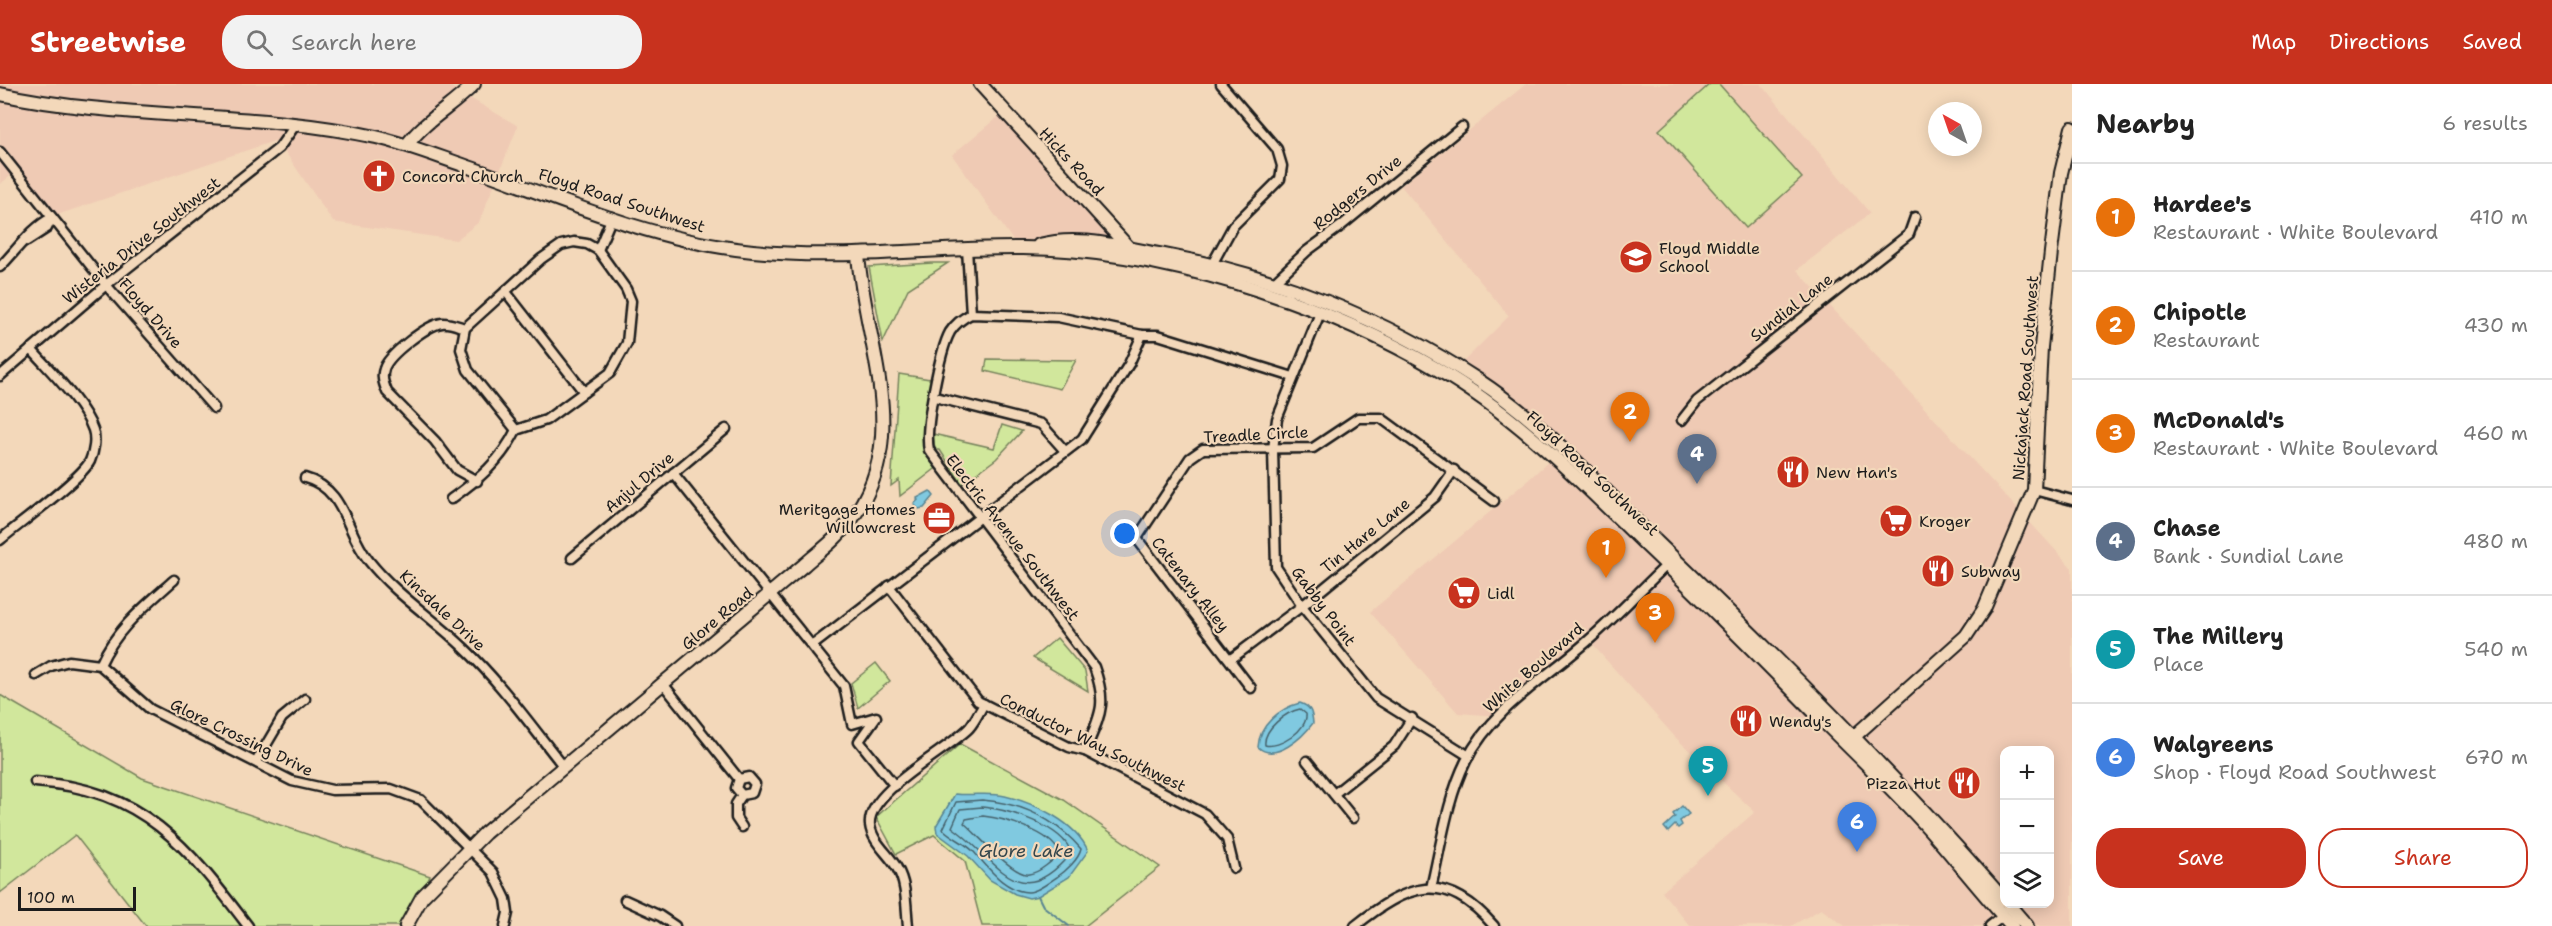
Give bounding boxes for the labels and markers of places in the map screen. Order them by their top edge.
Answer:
church icon: Concord Church [361,158,397,194]
place label: Concord Church [402,166,523,187]
place label: Floyd Middle School [1659,238,1760,277]
school or university icon: Floyd Middle School [1618,239,1654,275]
pin: 2 [1610,392,1650,442]
pin: 4 [1678,434,1716,484]
restaurant icon: New Han's [1775,454,1811,490]
place label: New Han's [1816,462,1898,483]
place label: Meritgage Homes Willowcrest [779,499,916,538]
office icon: Meritgage Homes Willowcrest [921,500,957,536]
supermarket icon: Kroger [1878,503,1914,539]
place label: Kroger [1919,511,1971,532]
pin: 1 [1586,528,1626,578]
restaurant icon: Subway [1920,553,1956,589]
place label: Subway [1961,561,2021,582]
supermarket icon: Lidl [1446,575,1482,611]
place label: Lidl [1487,583,1515,604]
pin: 3 [1636,594,1674,643]
restaurant icon: Wendy's [1728,703,1764,739]
place label: Wendy's [1769,711,1832,732]
pin: 5 [1688,746,1728,796]
restaurant icon: Pizza Hut [1946,765,1982,801]
place label: Pizza Hut [1866,773,1941,794]
pin: 6 [1838,802,1876,852]

